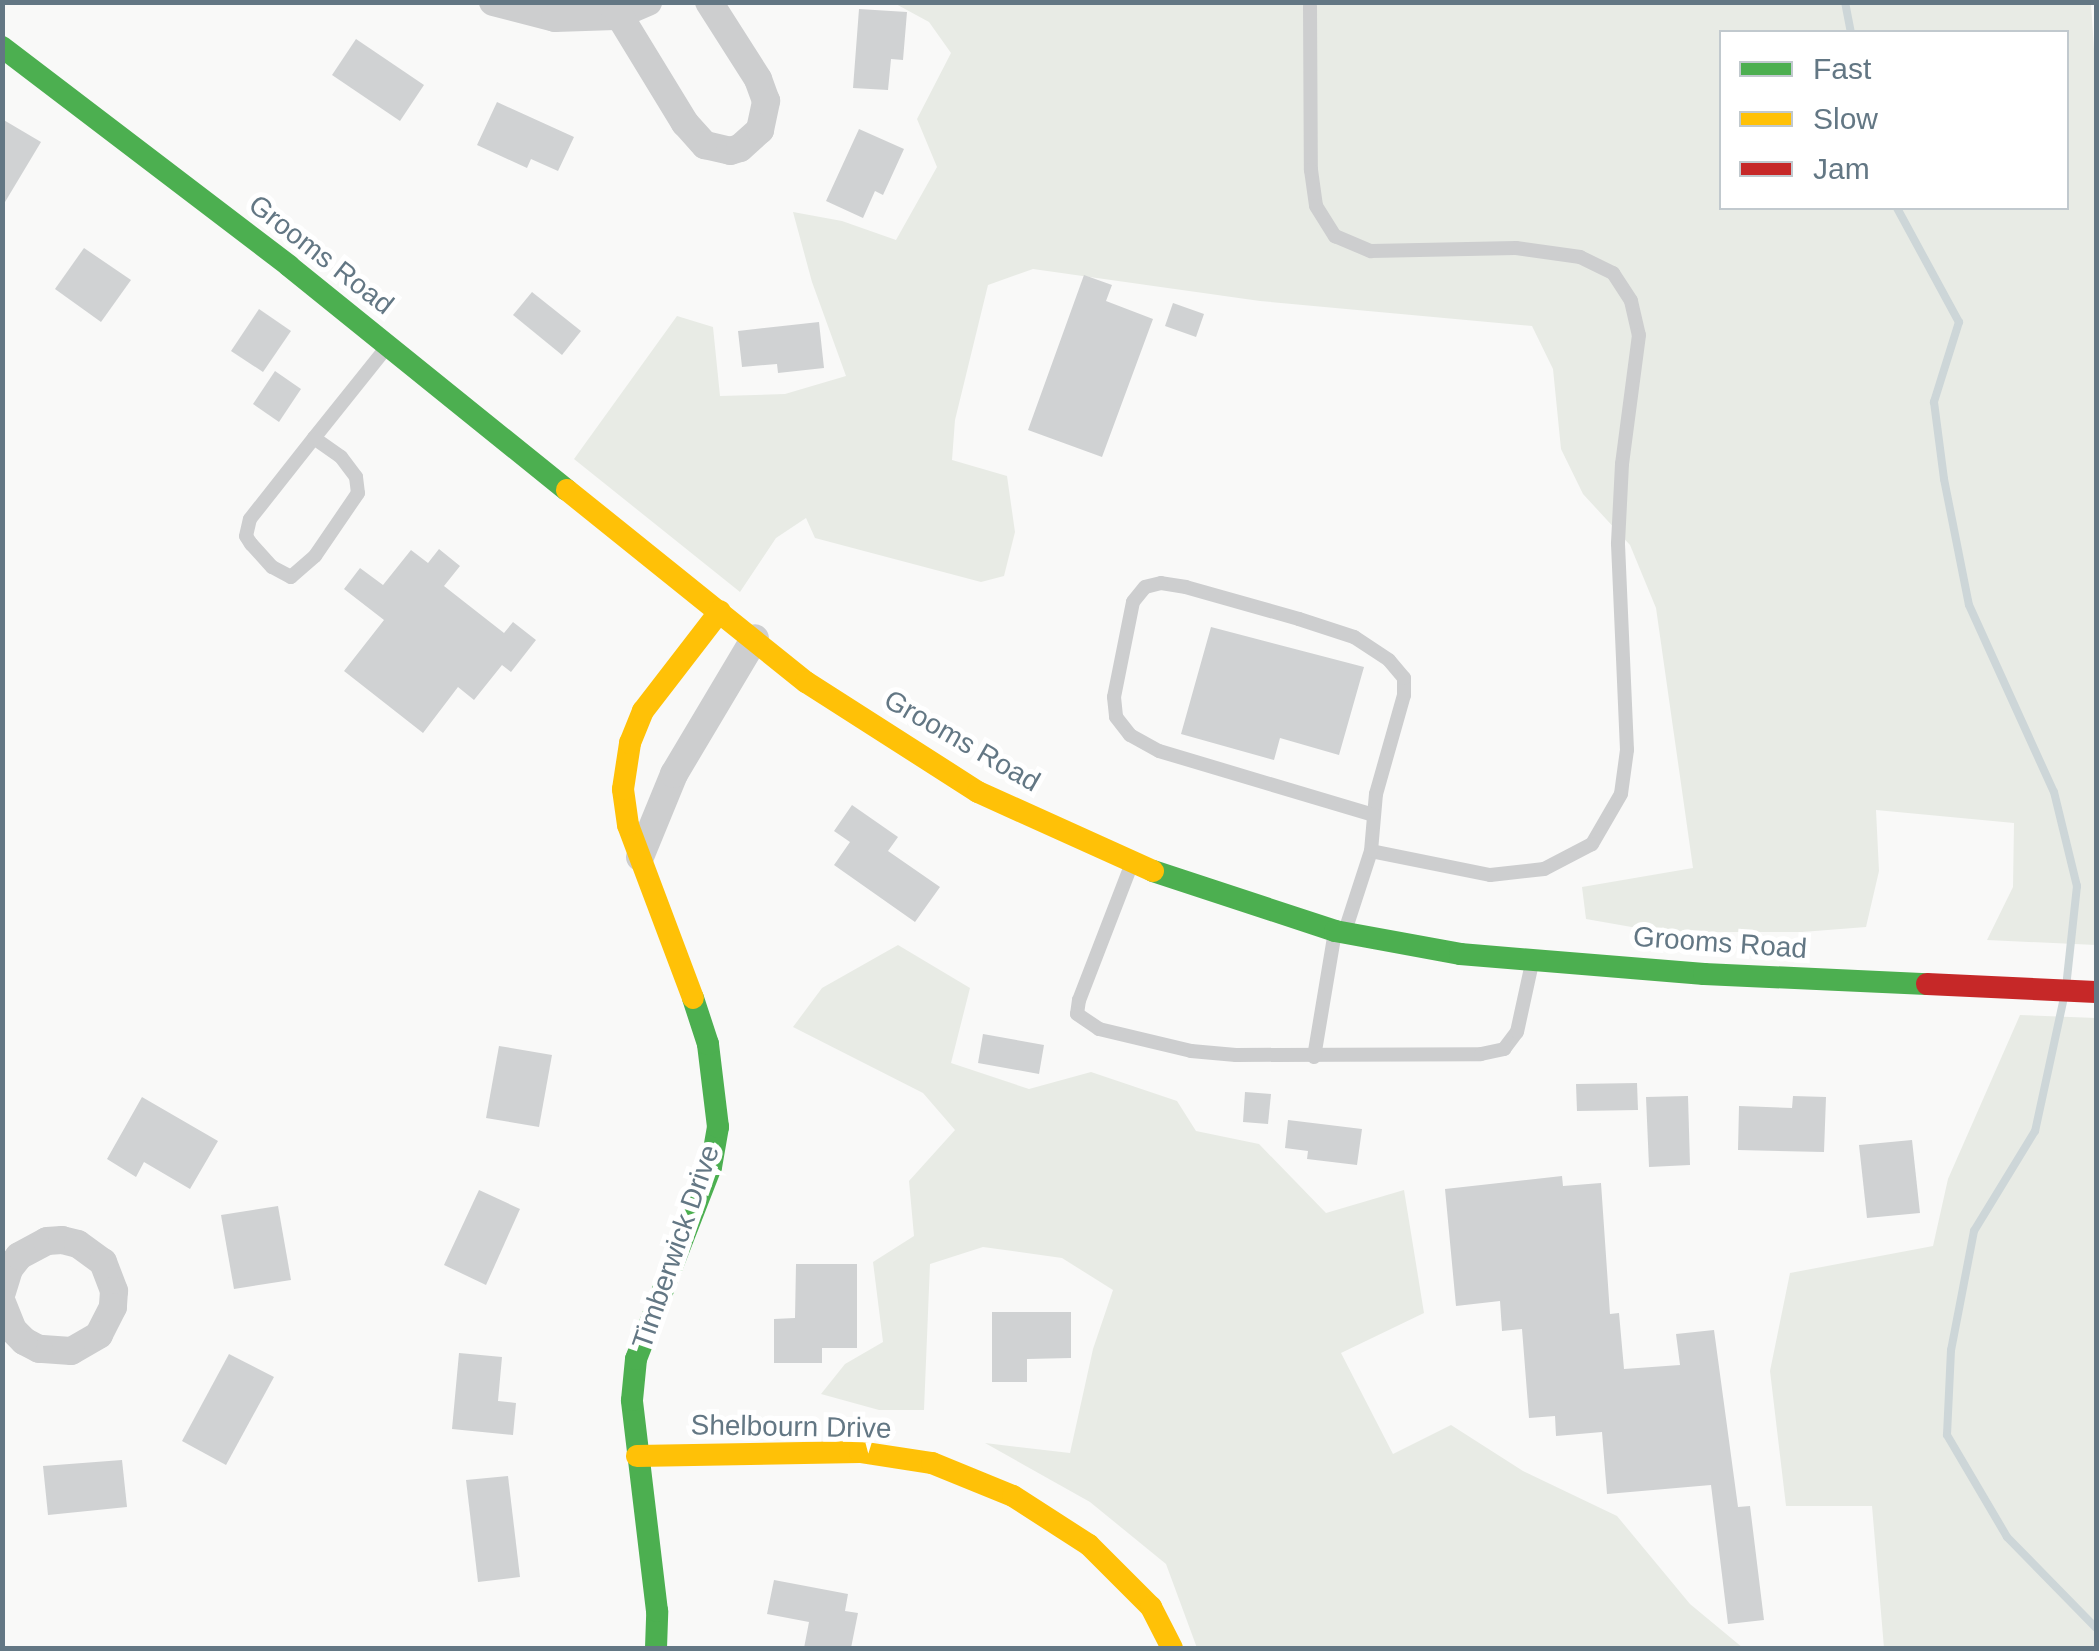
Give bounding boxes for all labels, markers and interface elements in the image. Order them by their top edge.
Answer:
legend [1719,30,2069,210]
text: Fast [1813,52,1871,85]
text: Slow [1813,102,1878,135]
text: Jam [1813,152,1870,185]
street label: Grooms Road [242,188,400,322]
street label: Grooms Road [878,683,1046,799]
street label: Grooms Road [1632,920,1808,966]
street label: Timberwick Drive [625,1141,727,1353]
street label: Shelbourn Drive [690,1408,892,1446]

